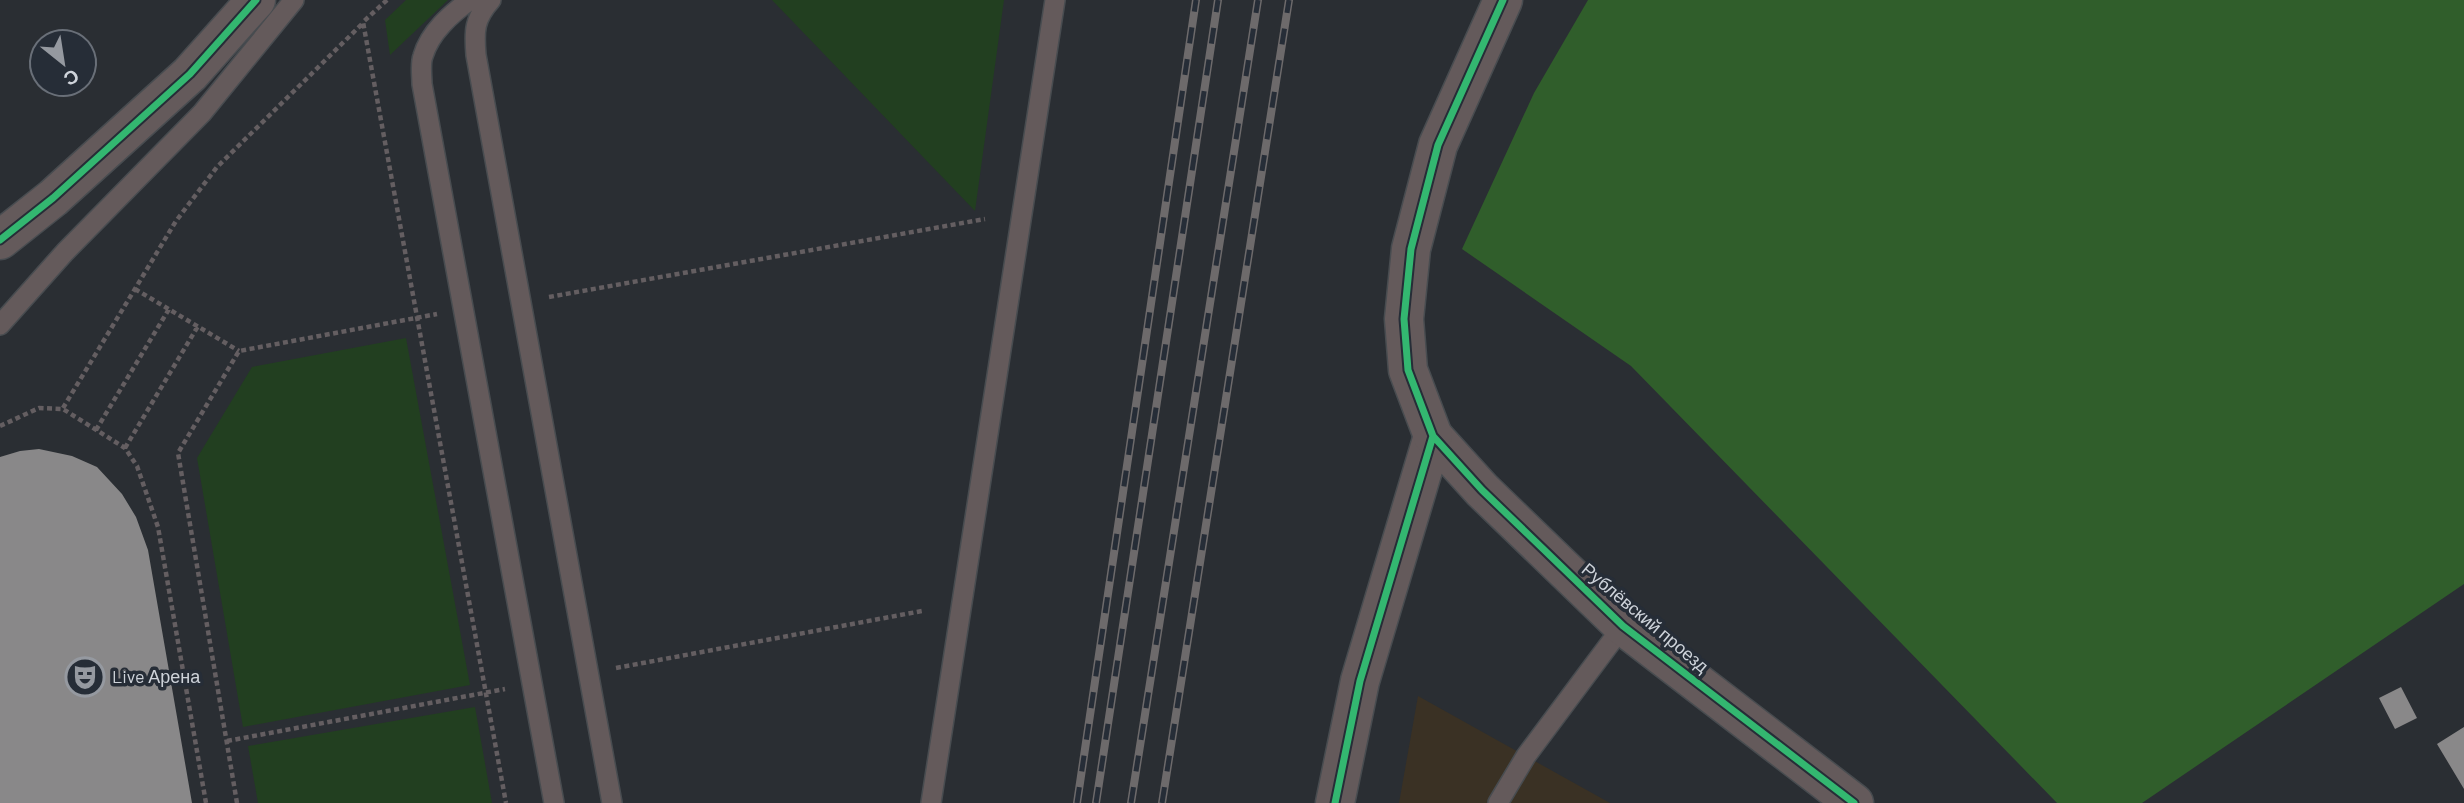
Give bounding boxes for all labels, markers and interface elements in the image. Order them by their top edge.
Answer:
north arrow [28,28,98,98]
text: С [60,65,83,92]
street label: Рублёвский проезд [1578,558,1714,677]
theatre icon: Live Арена [64,656,106,698]
place label: Live Арена [112,665,201,687]

